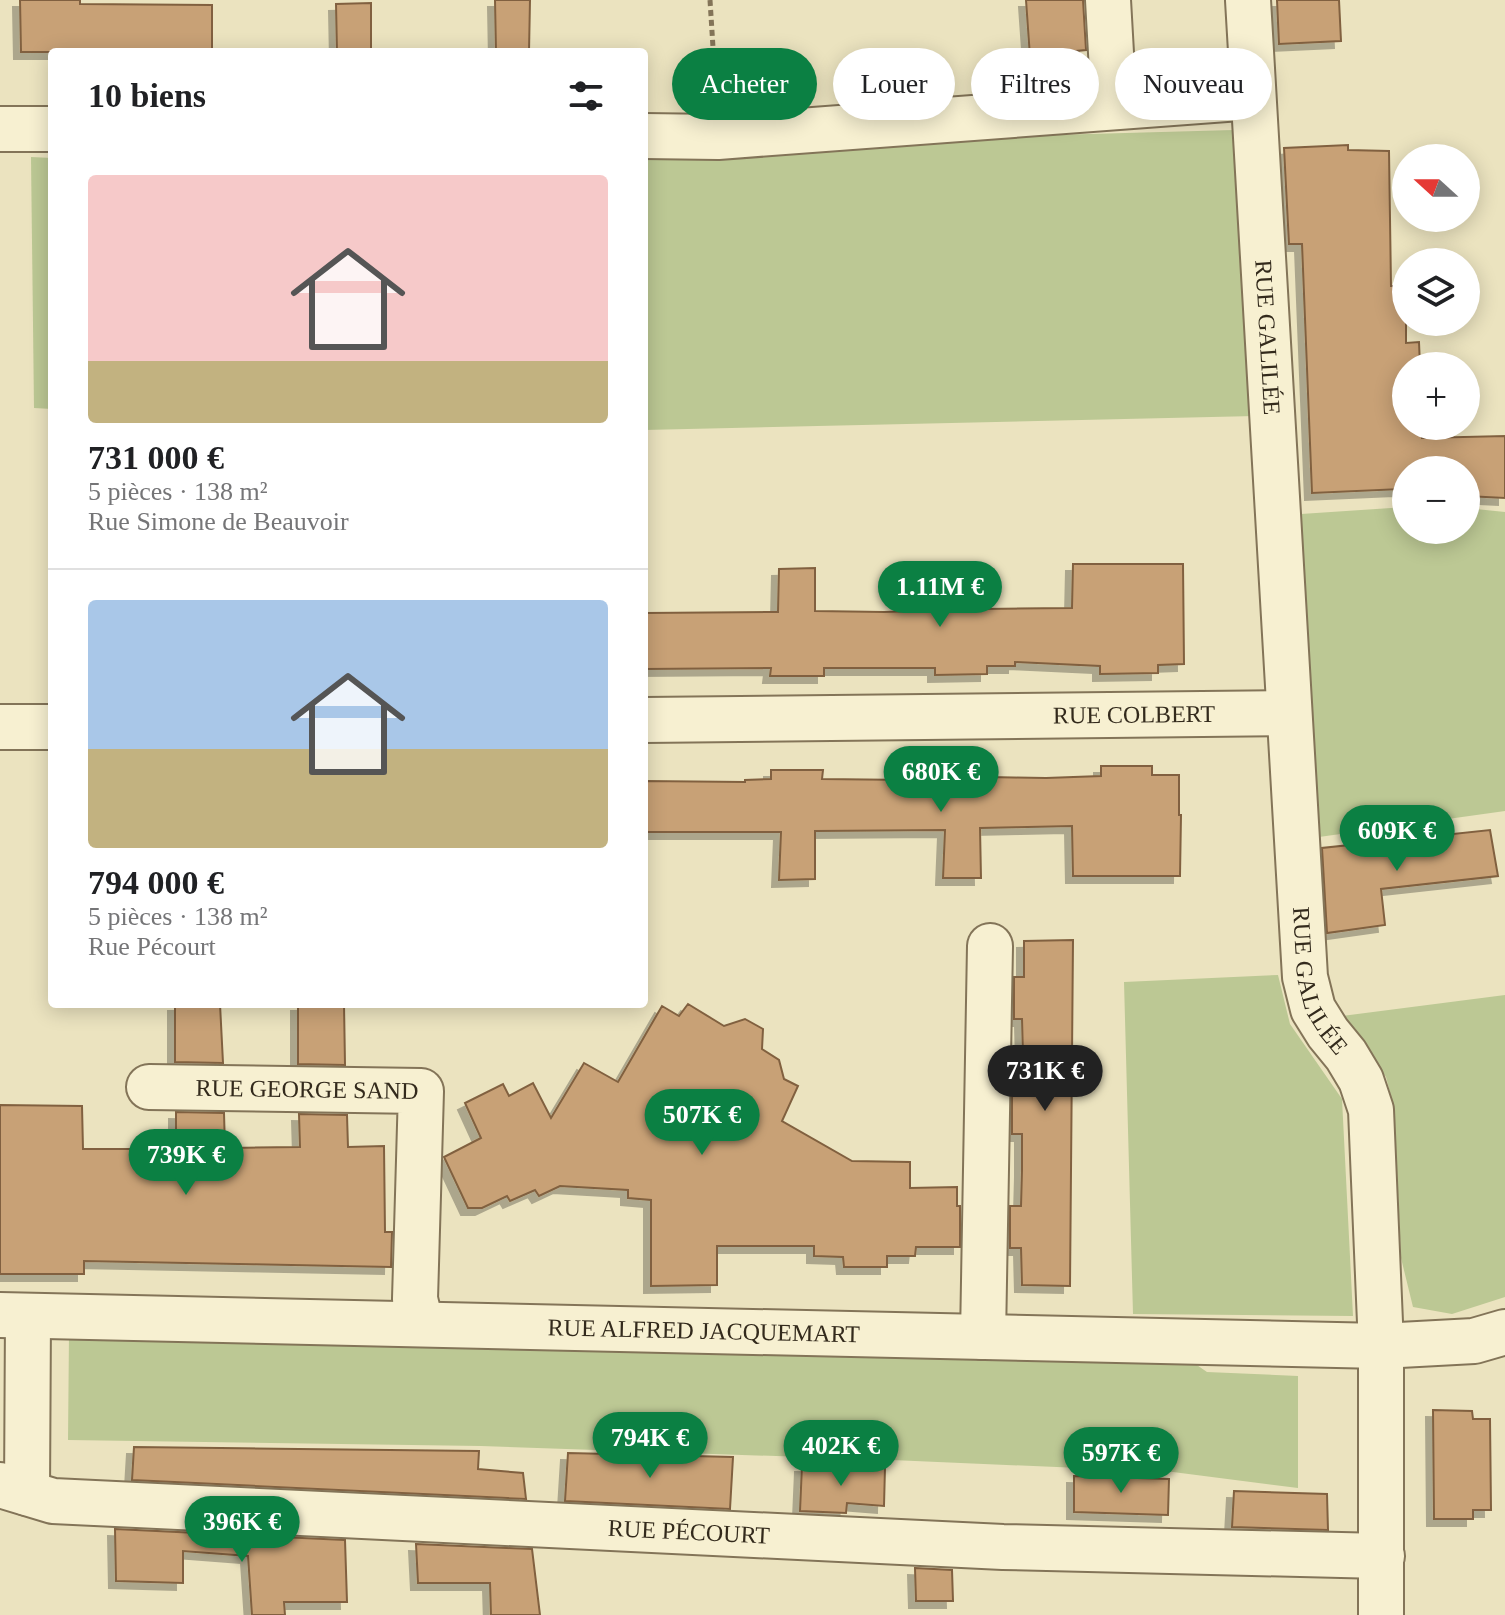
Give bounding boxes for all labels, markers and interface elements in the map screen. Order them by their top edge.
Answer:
chip: Acheter [672,48,817,120]
chip: Louer [833,48,955,120]
chip: Filtres [971,48,1099,120]
chip: Nouveau [1115,48,1272,120]
icon: filters [564,74,608,118]
text: 10 biens [88,77,206,114]
north arrow [1392,144,1480,232]
map controls [1392,144,1480,544]
icon: home [276,227,420,371]
button: layers [1392,248,1480,336]
street label: RUE GALILÉE [1250,259,1285,416]
button: + [1392,352,1480,440]
text: 731 000 € [88,439,224,476]
button: − [1392,456,1480,544]
text: 5 pièces · 138 m² [88,477,268,506]
text: Rue Simone de Beauvoir [88,507,349,536]
pin: 1.11M € [866,561,1014,629]
text: 1.11M € [896,572,984,601]
icon: home [276,652,420,796]
street label: RUE COLBERT [1053,701,1215,729]
pin: 680K € [876,746,1006,814]
text: 680K € [902,757,980,786]
pin: 609K € [1332,805,1462,873]
text: 609K € [1358,816,1436,845]
text: 794 000 € [88,864,224,901]
text: 5 pièces · 138 m² [88,902,268,931]
street label: RUE GALILÉE [1288,906,1353,1060]
text: Rue Pécourt [88,932,216,961]
pin: 731K € [980,1045,1110,1113]
text: 731K € [1006,1056,1084,1085]
street label: RUE GEORGE SAND [195,1075,419,1104]
pin: 507K € [637,1089,767,1157]
text: 507K € [663,1100,741,1129]
pin: 739K € [121,1129,251,1197]
text: 739K € [147,1140,225,1169]
street label: RUE ALFRED JACQUEMART [548,1314,860,1347]
pin: 794K € [585,1412,715,1480]
pin: 402K € [776,1420,906,1488]
text: 794K € [611,1423,689,1452]
pin: 597K € [1056,1427,1186,1495]
text: 402K € [802,1431,880,1460]
text: 597K € [1082,1438,1160,1467]
pin: 396K € [177,1496,307,1564]
text: 396K € [203,1507,281,1536]
street label: RUE PÉCOURT [607,1515,771,1549]

